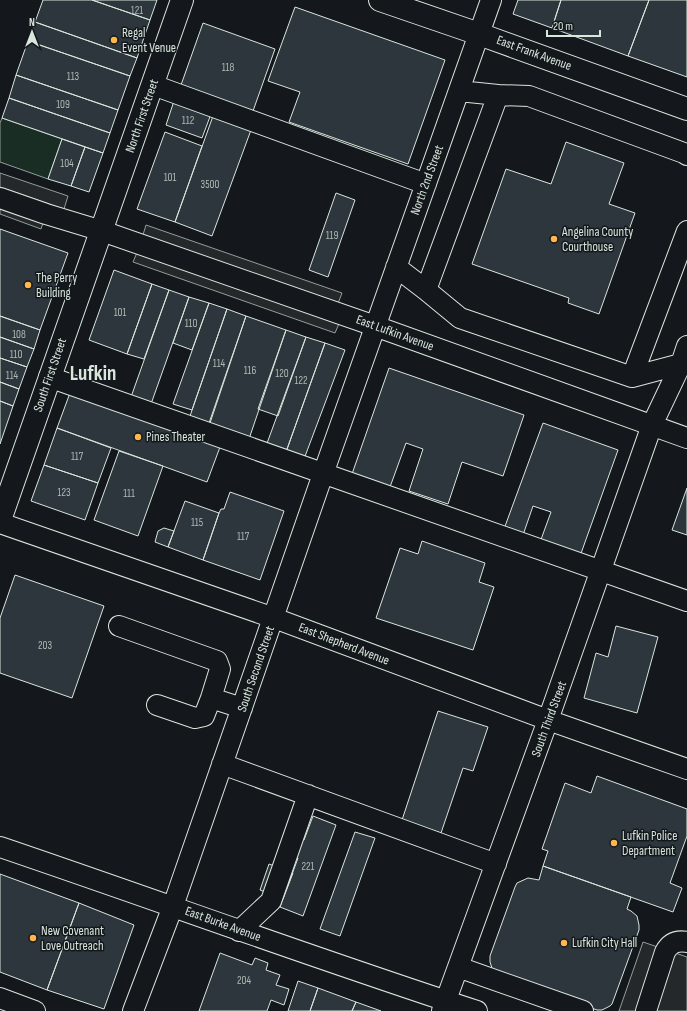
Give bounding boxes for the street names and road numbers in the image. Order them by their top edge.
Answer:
street label: East Frank Avenue [494,32,574,74]
street label: North First Street [122,77,162,155]
street label: North 2nd Street [407,143,447,217]
street label: East Lufkin Avenue [354,312,436,354]
street label: South First Street [30,336,70,414]
street label: East Shepherd Avenue [296,619,392,669]
street label: South Second Street [234,624,278,714]
street label: South Third Street [528,679,570,759]
street label: East Burke Avenue [183,903,263,945]

